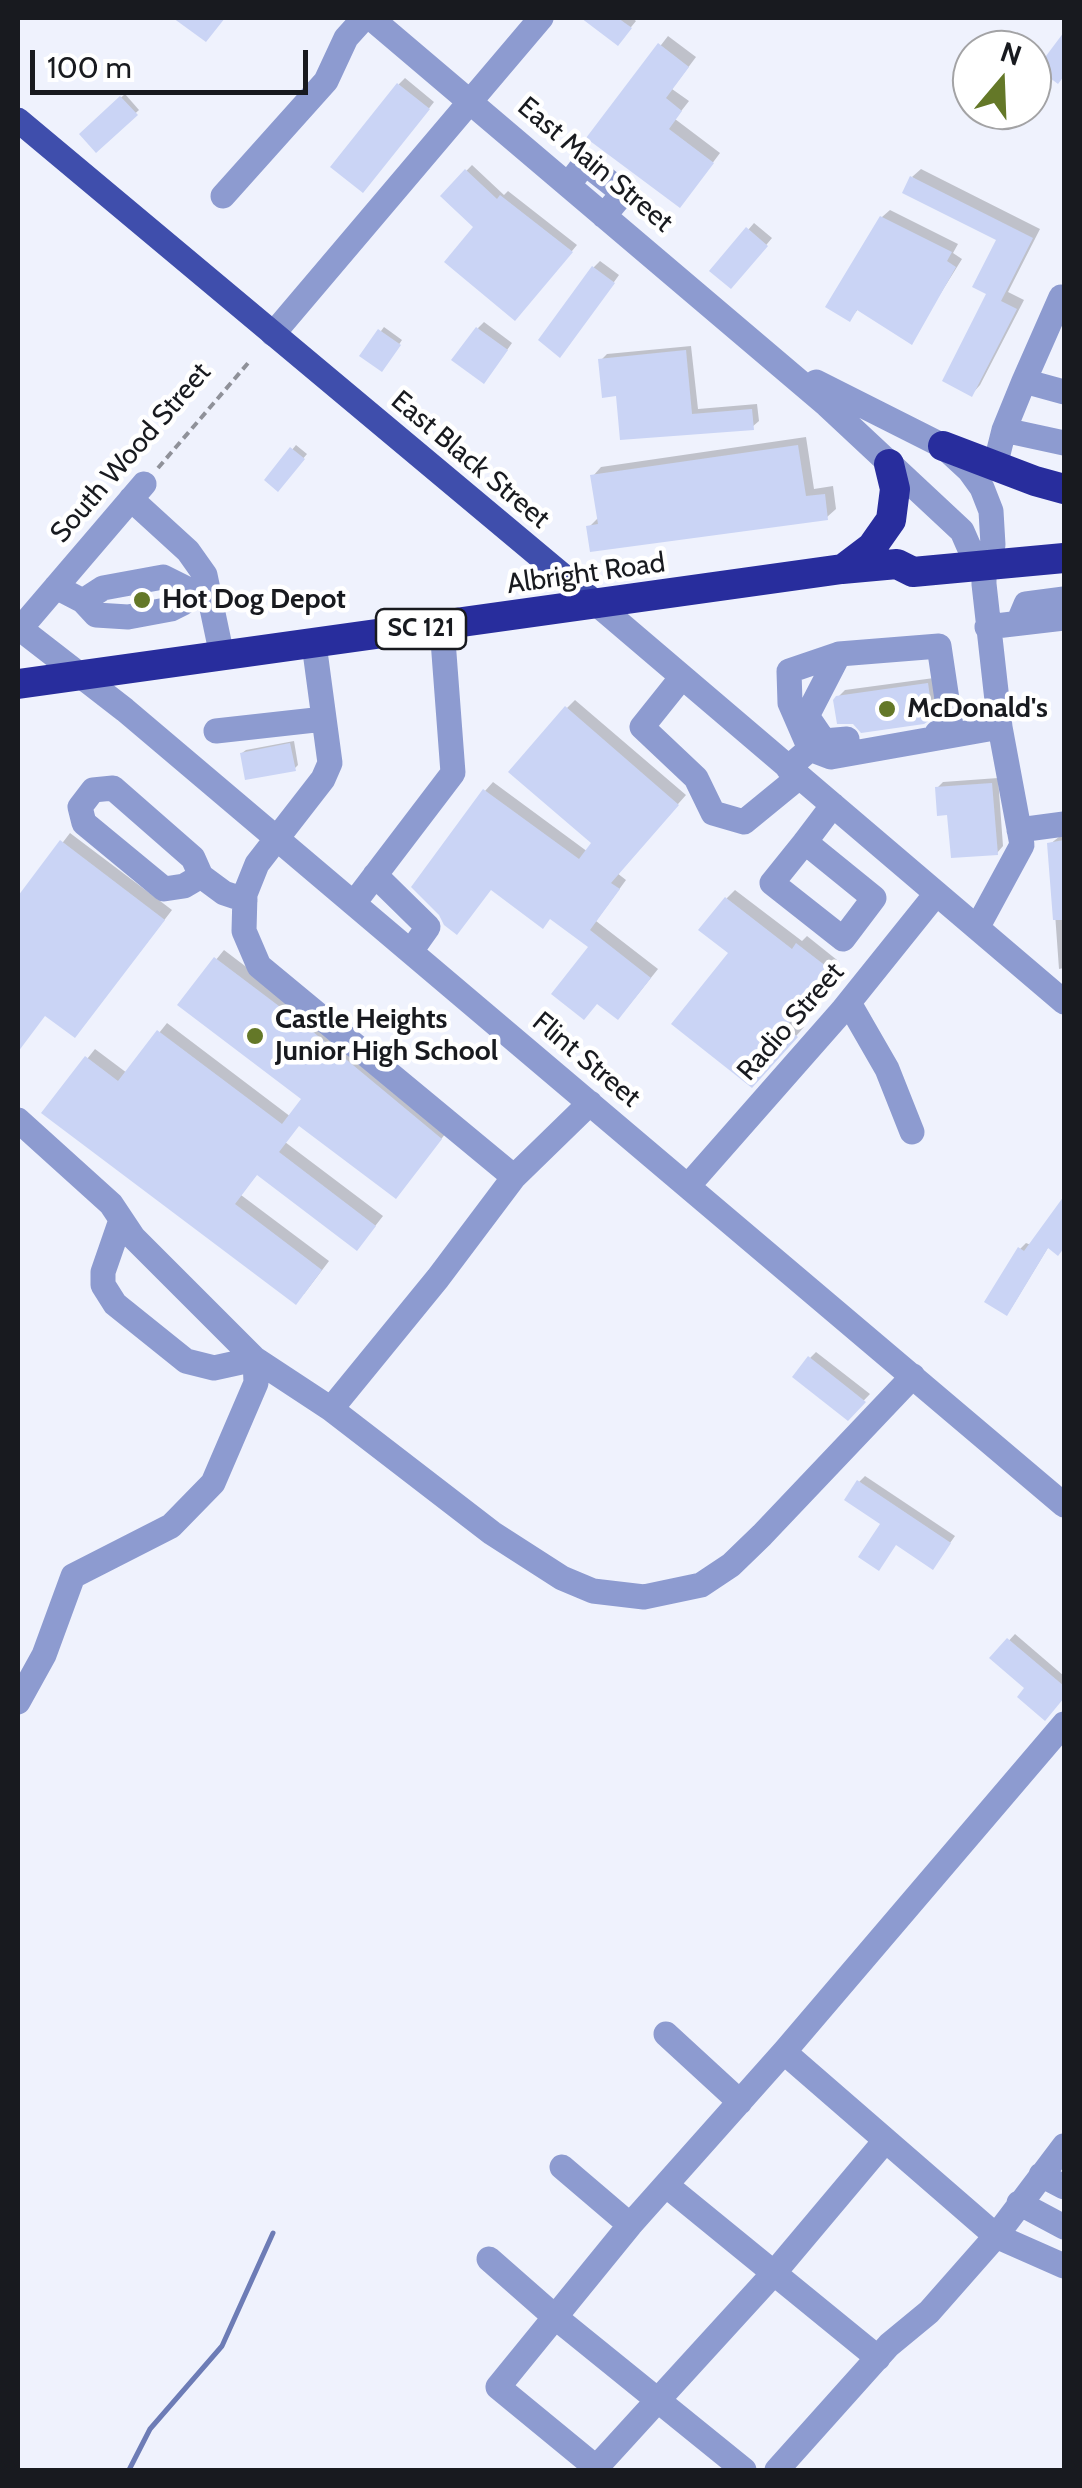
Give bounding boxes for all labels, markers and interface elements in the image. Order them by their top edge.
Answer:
scale bar [35,30,312,92]
north arrow [952,30,1052,130]
text: N [996,34,1026,73]
text: 100 m [47,49,132,86]
street label: East Main Street [511,90,679,240]
street label: South Wood Street [44,356,218,550]
street label: East Black Street [384,384,556,536]
street label: Albright Road [505,546,667,602]
place label: Hot Dog Depot [162,583,346,617]
marker: Hot Dog Depot [131,589,153,611]
road number: SC 121 [376,609,466,649]
place label: McDonald's [907,692,1048,726]
marker: McDonald's [876,698,898,720]
street label: Radio Street [731,956,851,1088]
place label: Castle Heights Junior High School [275,1003,498,1069]
street label: Flint Street [525,1005,647,1115]
marker: Castle Heights Junior High School [244,1025,266,1047]

